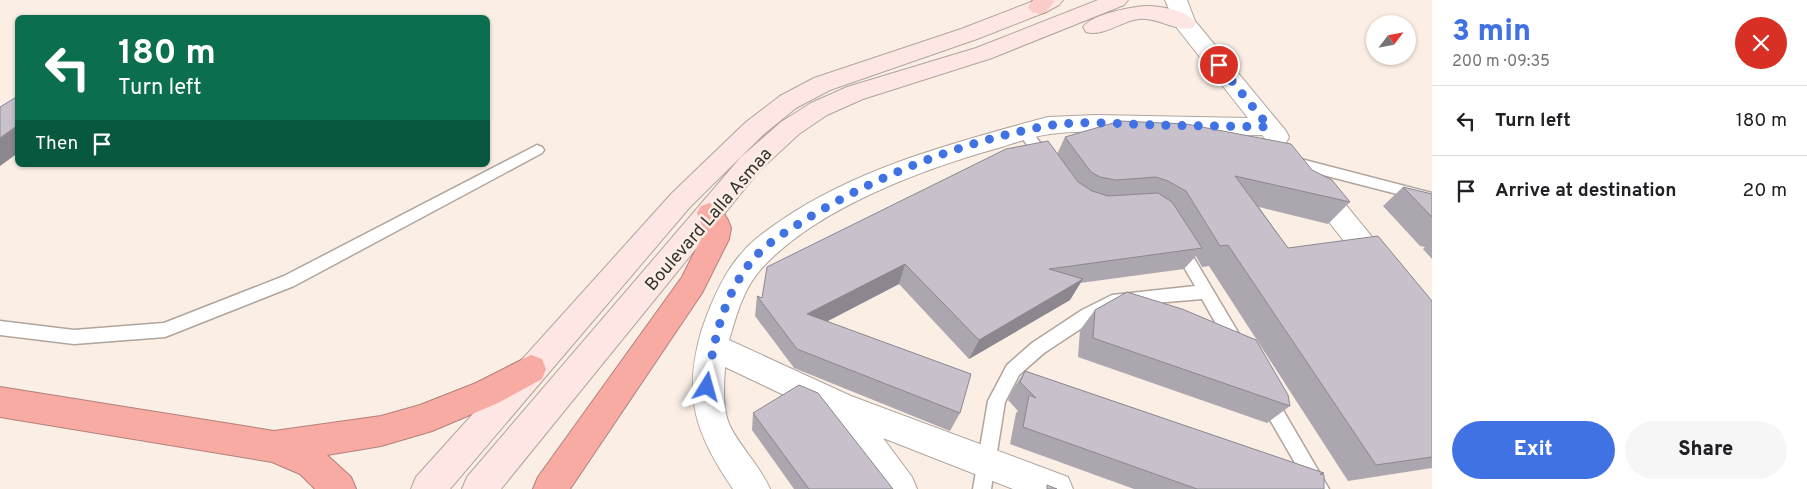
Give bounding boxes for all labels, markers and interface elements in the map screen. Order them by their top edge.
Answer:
text: 3 min [1452,14,1531,51]
north arrow [1366,15,1416,65]
map controls [1366,15,1416,65]
button: close [1735,17,1787,69]
text: 180 m [118,32,216,76]
icon: left [35,35,100,100]
pin [1198,44,1240,86]
icon: arrive [1205,51,1233,79]
text: 200 m · 09:35 [1452,52,1550,72]
text: Turn left [118,75,201,102]
icon: left [1452,107,1480,135]
text: Turn left [1495,109,1571,133]
text: 180 m [1736,109,1787,133]
icon: arrive [88,130,116,158]
text: Then [35,132,78,156]
street label: Boulevard Lalla Asmaa [641,144,778,296]
icon: arrive [1452,177,1480,205]
text: Arrive at destination [1495,179,1676,203]
text: 20 m [1743,179,1787,203]
position arrow [680,360,732,412]
button: Exit [1452,421,1615,479]
button: Share [1625,421,1787,479]

